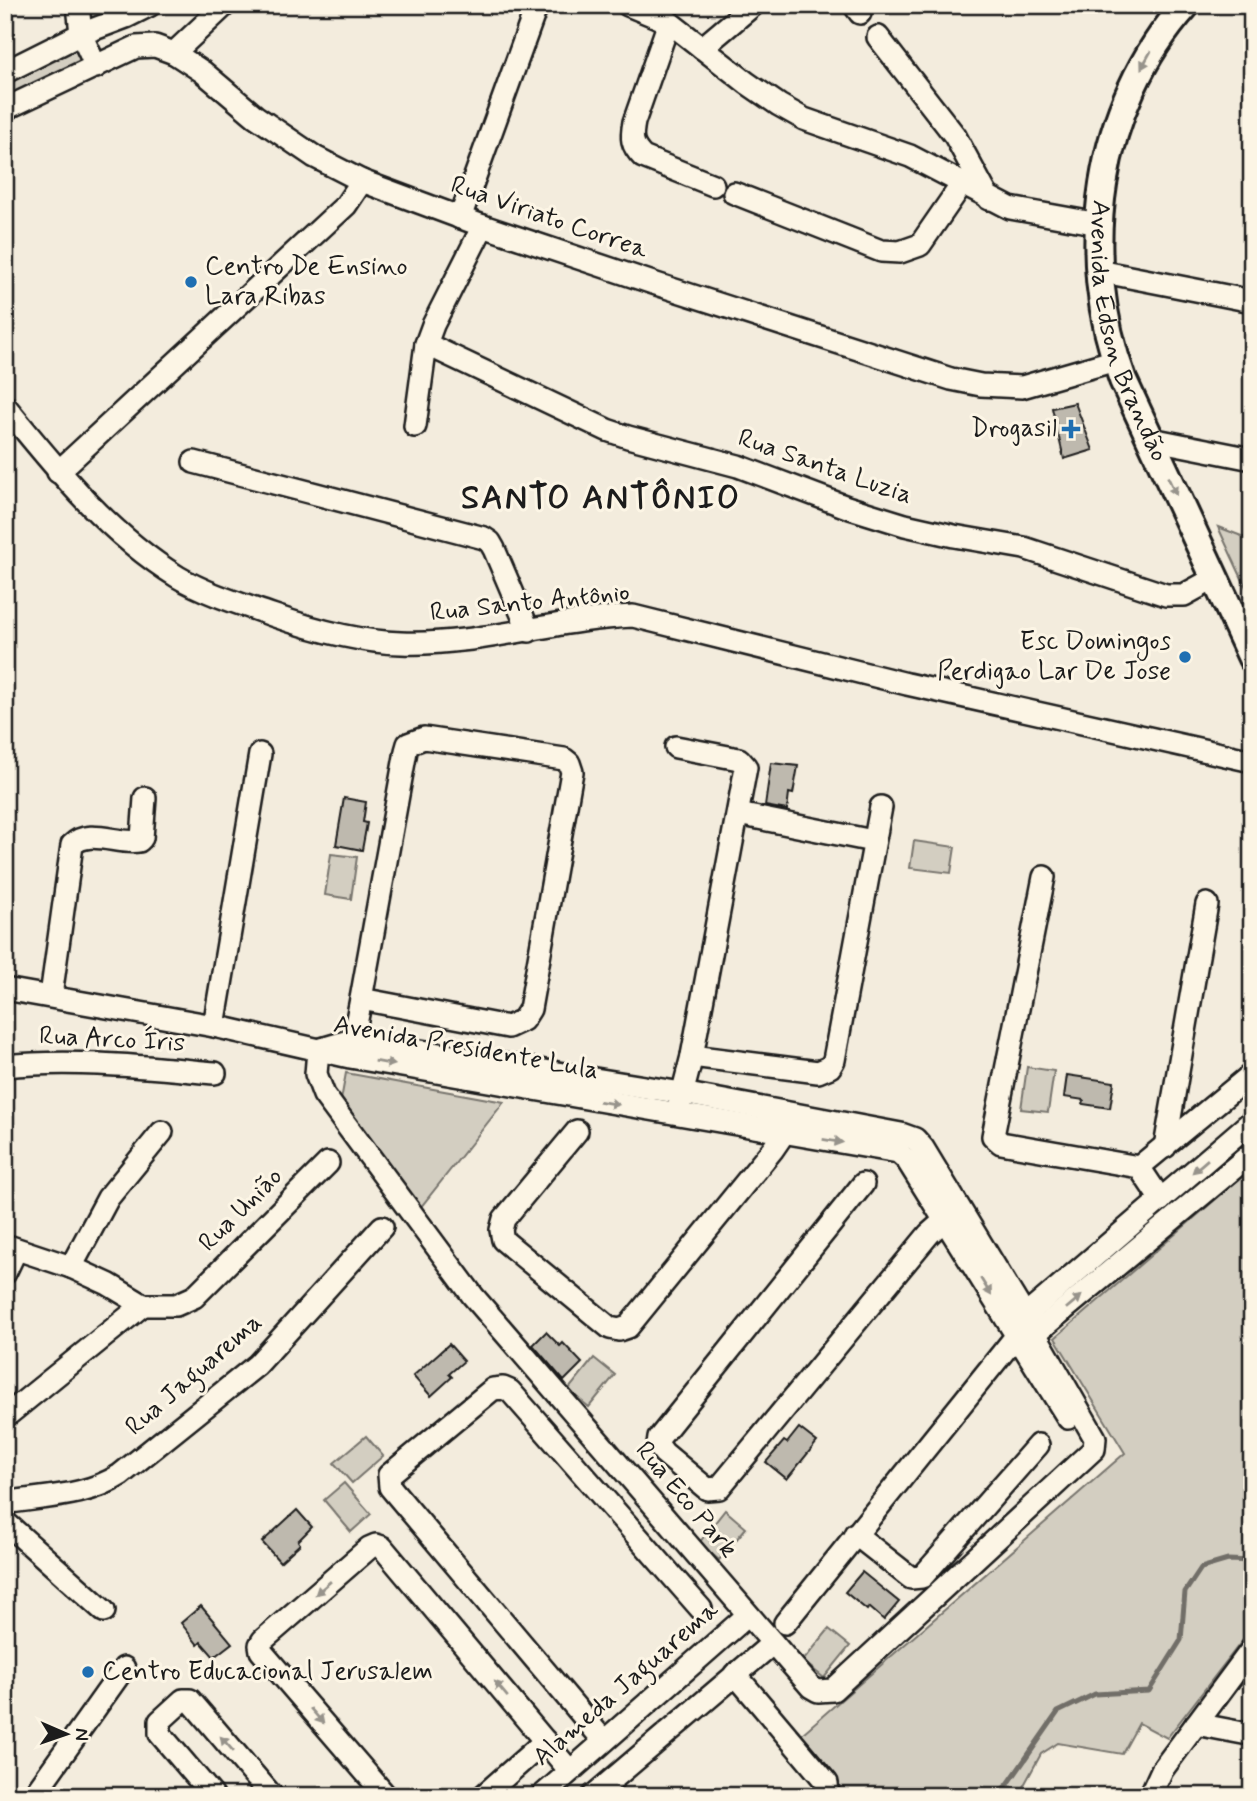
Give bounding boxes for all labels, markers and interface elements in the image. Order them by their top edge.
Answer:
one-way arrow [1140,51,1152,70]
street label: Rua Viriato Correa [446,168,652,268]
street label: Avenida Edson Brandão [1081,199,1176,467]
place label: Centro De Ensino Lara Ribas [205,250,408,314]
marker: Centro De Ensino Lara Ribas [183,274,199,290]
place label: Drogasil [971,412,1057,446]
street label: Rua Santa Luzia [733,421,917,513]
marker: Drogasil [1063,421,1079,437]
one-way arrow [1167,476,1178,496]
district label: SANTO ANTÔNIO [461,477,741,521]
street label: Rua Santo Antônio [429,576,631,630]
place label: Esc Domingos Perdigao Lar De Jose [937,625,1171,689]
marker: Esc Domingos Perdigao Lar De Jose [1177,649,1193,665]
street label: Avenida Presidente Lula [331,1008,601,1088]
street label: Rua Arco Íris [38,1018,186,1061]
one-way arrow [374,1058,396,1069]
one-way arrow [598,1097,620,1108]
one-way arrow [822,1136,844,1147]
one-way arrow [1191,1158,1209,1174]
street label: Rua União [192,1161,290,1259]
one-way arrow [980,1277,993,1297]
one-way arrow [1065,1295,1082,1310]
street label: Rua Jaguarema [118,1306,272,1446]
street label: Rua Eco Park [627,1434,745,1566]
one-way arrow [314,1580,332,1596]
street label: Alameda Jaguarema [526,1594,728,1776]
place label: Centro Educacional Jerusalem [102,1655,433,1689]
marker: Centro Educacional Jerusalem [80,1664,96,1680]
one-way arrow [494,1680,509,1697]
north arrow [32,1700,102,1770]
one-way arrow [309,1708,325,1725]
text: N [69,1728,94,1741]
one-way arrow [219,1735,235,1753]

